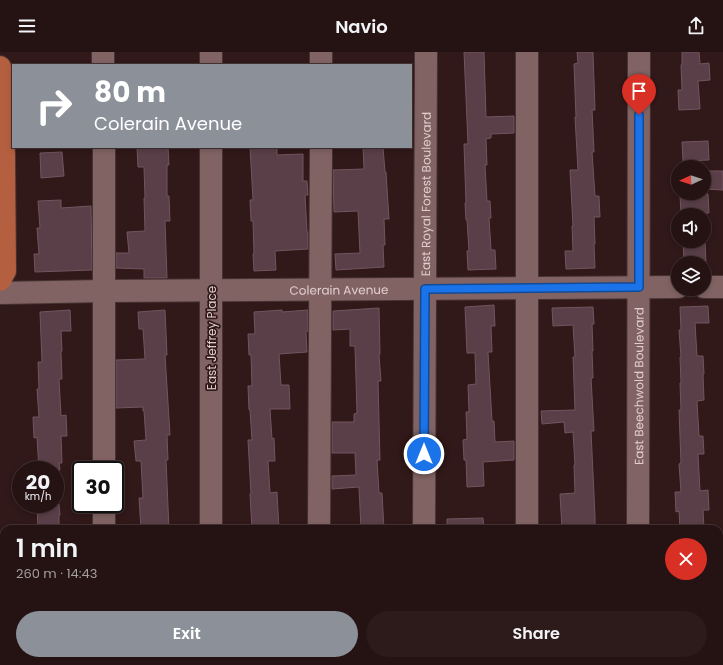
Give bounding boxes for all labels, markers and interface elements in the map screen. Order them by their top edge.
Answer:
text: Navio [335,14,388,39]
icon: menu [16,15,38,37]
icon: share [685,15,707,37]
text: 80 m [94,73,166,112]
pin [622,74,656,115]
icon: right [28,80,80,132]
icon: arrive [628,80,650,102]
text: Colerain Avenue [94,111,242,136]
street label: East Royal Forest Boulevard [417,112,434,276]
north arrow [671,160,711,200]
map controls [671,160,711,296]
button: sound [671,208,711,248]
button: layers [671,256,711,296]
street label: Colerain Avenue [289,281,389,298]
street label: East Jeffrey Place [203,286,220,390]
street label: East Beechwold Boulevard [630,307,647,465]
position arrow [403,433,445,475]
speed limit sign: 30 [72,461,124,513]
text: 20 [26,468,50,496]
text: km/h [25,489,51,504]
text: 1 min [16,532,78,565]
button: close [665,538,707,580]
text: 260 m · 14:43 [16,564,97,583]
button: Exit [16,611,358,657]
button: Share [366,611,707,657]

